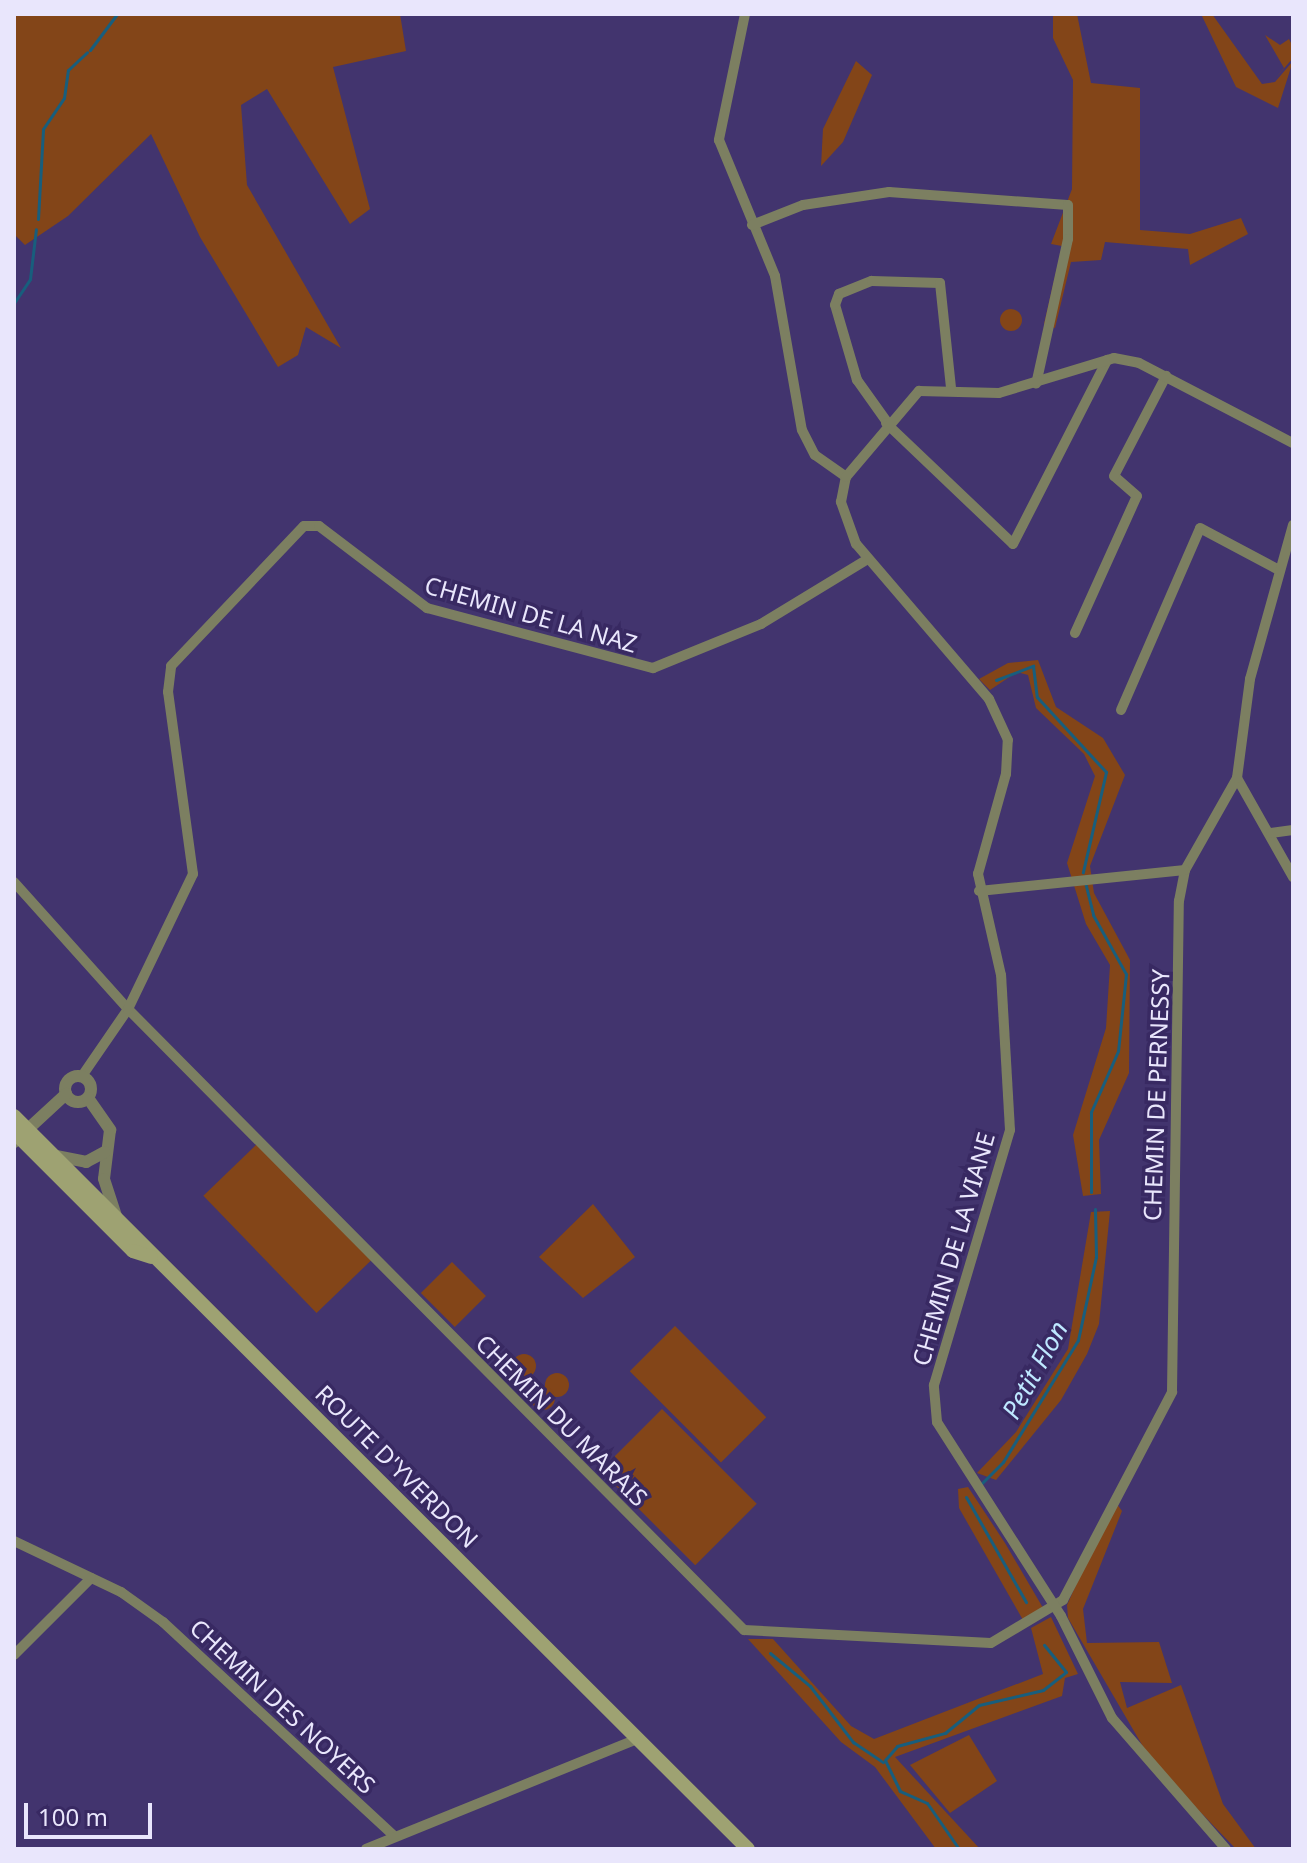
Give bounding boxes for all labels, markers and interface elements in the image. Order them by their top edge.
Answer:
street label: CHEMIN DE LA NAZ [422,570,640,658]
street label: CHEMIN DE PERNESSY [1137,969,1175,1221]
street label: CHEMIN DE LA VIANE [906,1129,1000,1369]
water label: Petit Flon [995,1316,1075,1424]
street label: CHEMIN DU MARAIS [470,1328,654,1512]
street label: ROUTE D'YVERDON [310,1379,484,1553]
street label: CHEMIN DES NOYERS [184,1613,382,1799]
scale bar [28,1787,156,1837]
text: 100 m [38,1800,108,1833]

